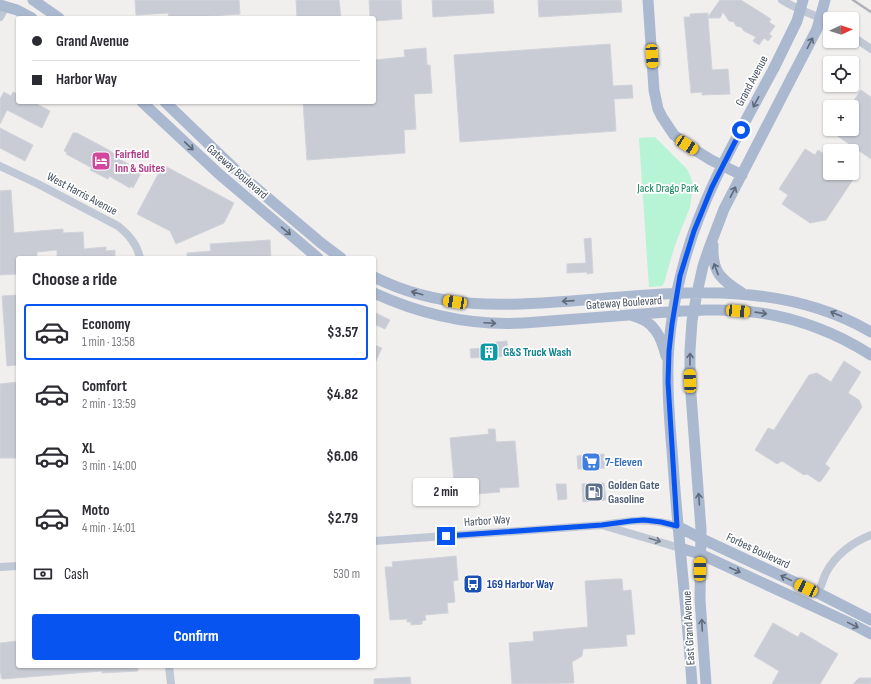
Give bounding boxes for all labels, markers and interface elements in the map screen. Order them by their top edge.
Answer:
north arrow [823,12,859,48]
map controls [823,12,859,180]
text: Grand Avenue [56,32,129,51]
one-way arrow [807,37,814,49]
car [645,44,659,68]
street label: Grand Avenue [732,53,772,109]
button: locate [823,56,859,92]
text: Harbor Way [56,70,117,89]
one-way arrow [751,96,759,108]
button: + [823,100,859,136]
route start [732,121,750,139]
car [674,133,700,157]
one-way arrow [183,141,193,150]
street label: Gateway Boulevard [203,141,271,203]
button: − [823,144,859,180]
place label: Fairfield Inn & Suites [115,147,166,176]
hotel icon: Fairfield Inn & Suites [90,150,112,172]
street label: West Harris Avenue [44,169,120,219]
park label: Jack Drago Park [636,181,699,196]
one-way arrow [730,187,737,199]
one-way arrow [281,227,292,236]
one-way arrow [712,263,720,275]
text: Choose a ride [32,269,117,290]
one-way arrow [411,289,424,296]
street label: Gateway Boulevard [585,293,663,313]
car [442,294,468,310]
one-way arrow [562,298,575,305]
car [726,304,750,318]
one-way arrow [754,309,767,317]
one-way arrow [831,310,843,318]
icon: car [34,314,70,350]
text: Economy [82,315,131,334]
one-way arrow [483,320,496,327]
text: $3.57 [327,323,358,342]
text: 1 min · 13:58 [82,334,135,350]
building icon: G&S Truck Wash [478,341,500,363]
place label: G&S Truck Wash [503,345,571,360]
one-way arrow [686,353,694,366]
car [684,369,696,393]
icon: car [34,376,70,412]
text: Comfort [82,377,127,396]
text: $4.82 [326,385,358,404]
text: 2 min · 13:59 [82,396,136,412]
icon: car [34,438,70,474]
text: XL [82,439,95,458]
text: $6.06 [326,447,358,466]
supermarket icon: 7-Eleven [580,451,602,473]
place label: 7-Eleven [605,455,642,470]
text: 3 min · 14:00 [82,458,137,474]
callout: 2 min [413,478,479,506]
place label: Golden Gate Gasoline [608,478,660,507]
fuel station icon: Golden Gate Gasoline [583,481,605,503]
text: 2 min [434,484,458,500]
one-way arrow [695,493,702,506]
icon: car [34,500,70,536]
text: Moto [82,501,109,520]
text: $2.79 [327,509,358,528]
street label: Harbor Way [463,512,511,530]
text: 4 min · 14:01 [82,520,135,536]
route end [437,527,455,545]
street label: Forbes Boulevard [724,530,792,572]
one-way arrow [649,537,662,544]
car [694,557,706,581]
icon: cash [32,563,54,585]
text: Cash [64,565,89,584]
text: 530 m [333,566,360,582]
one-way arrow [729,567,741,574]
bus stop icon: 169 Harbor Way [462,573,484,595]
one-way arrow [780,574,792,581]
place label: 169 Harbor Way [487,577,554,592]
car [793,577,819,599]
street label: East Grand Avenue [680,590,698,666]
button: Confirm [32,614,360,660]
one-way arrow [698,619,705,632]
one-way arrow [847,622,859,629]

